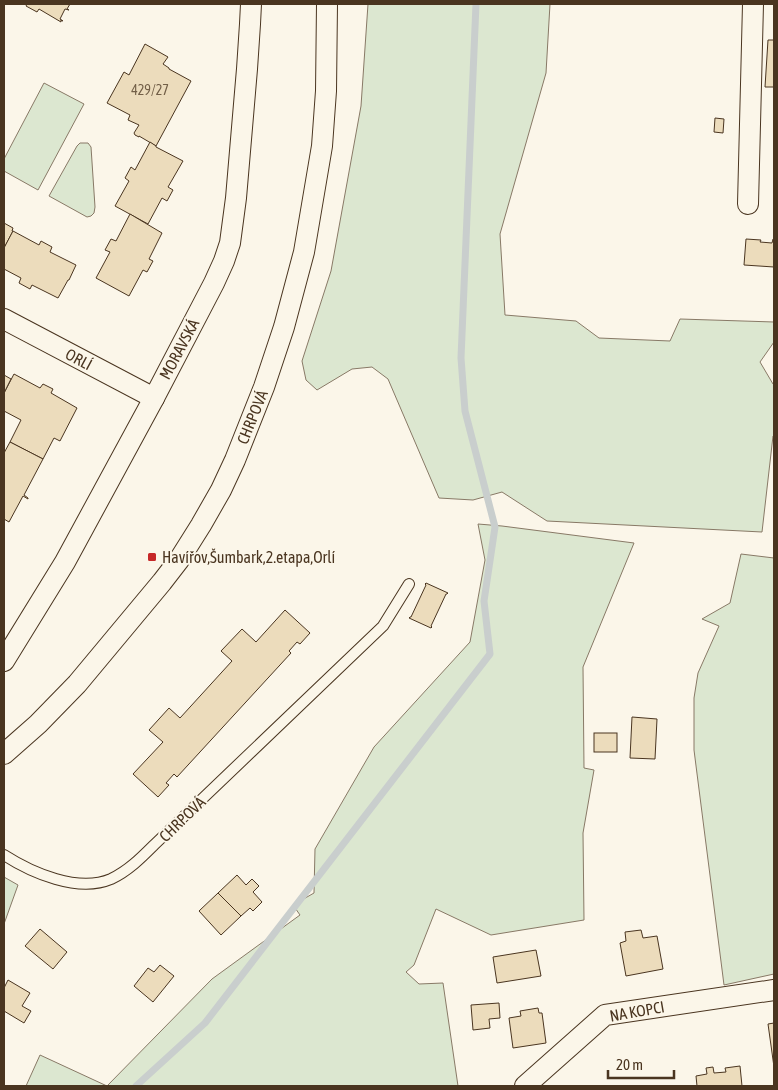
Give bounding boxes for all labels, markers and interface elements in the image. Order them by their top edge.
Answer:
house number: 429/27 [131,82,169,98]
street label: MORAVSKÁ [156,316,202,382]
street label: ORLÍ [63,345,95,373]
street label: CHRPOVÁ [233,387,271,447]
place label: Havířov,Šumbark,2.etapa,Orlí [162,548,336,567]
marker: Havířov,Šumbark,2.etapa,Orlí [146,551,158,563]
street label: CHRPOVÁ [155,793,209,845]
street label: NA KOPCI [608,997,666,1025]
scale bar [608,1048,674,1080]
text: 20 m [616,1056,643,1073]

